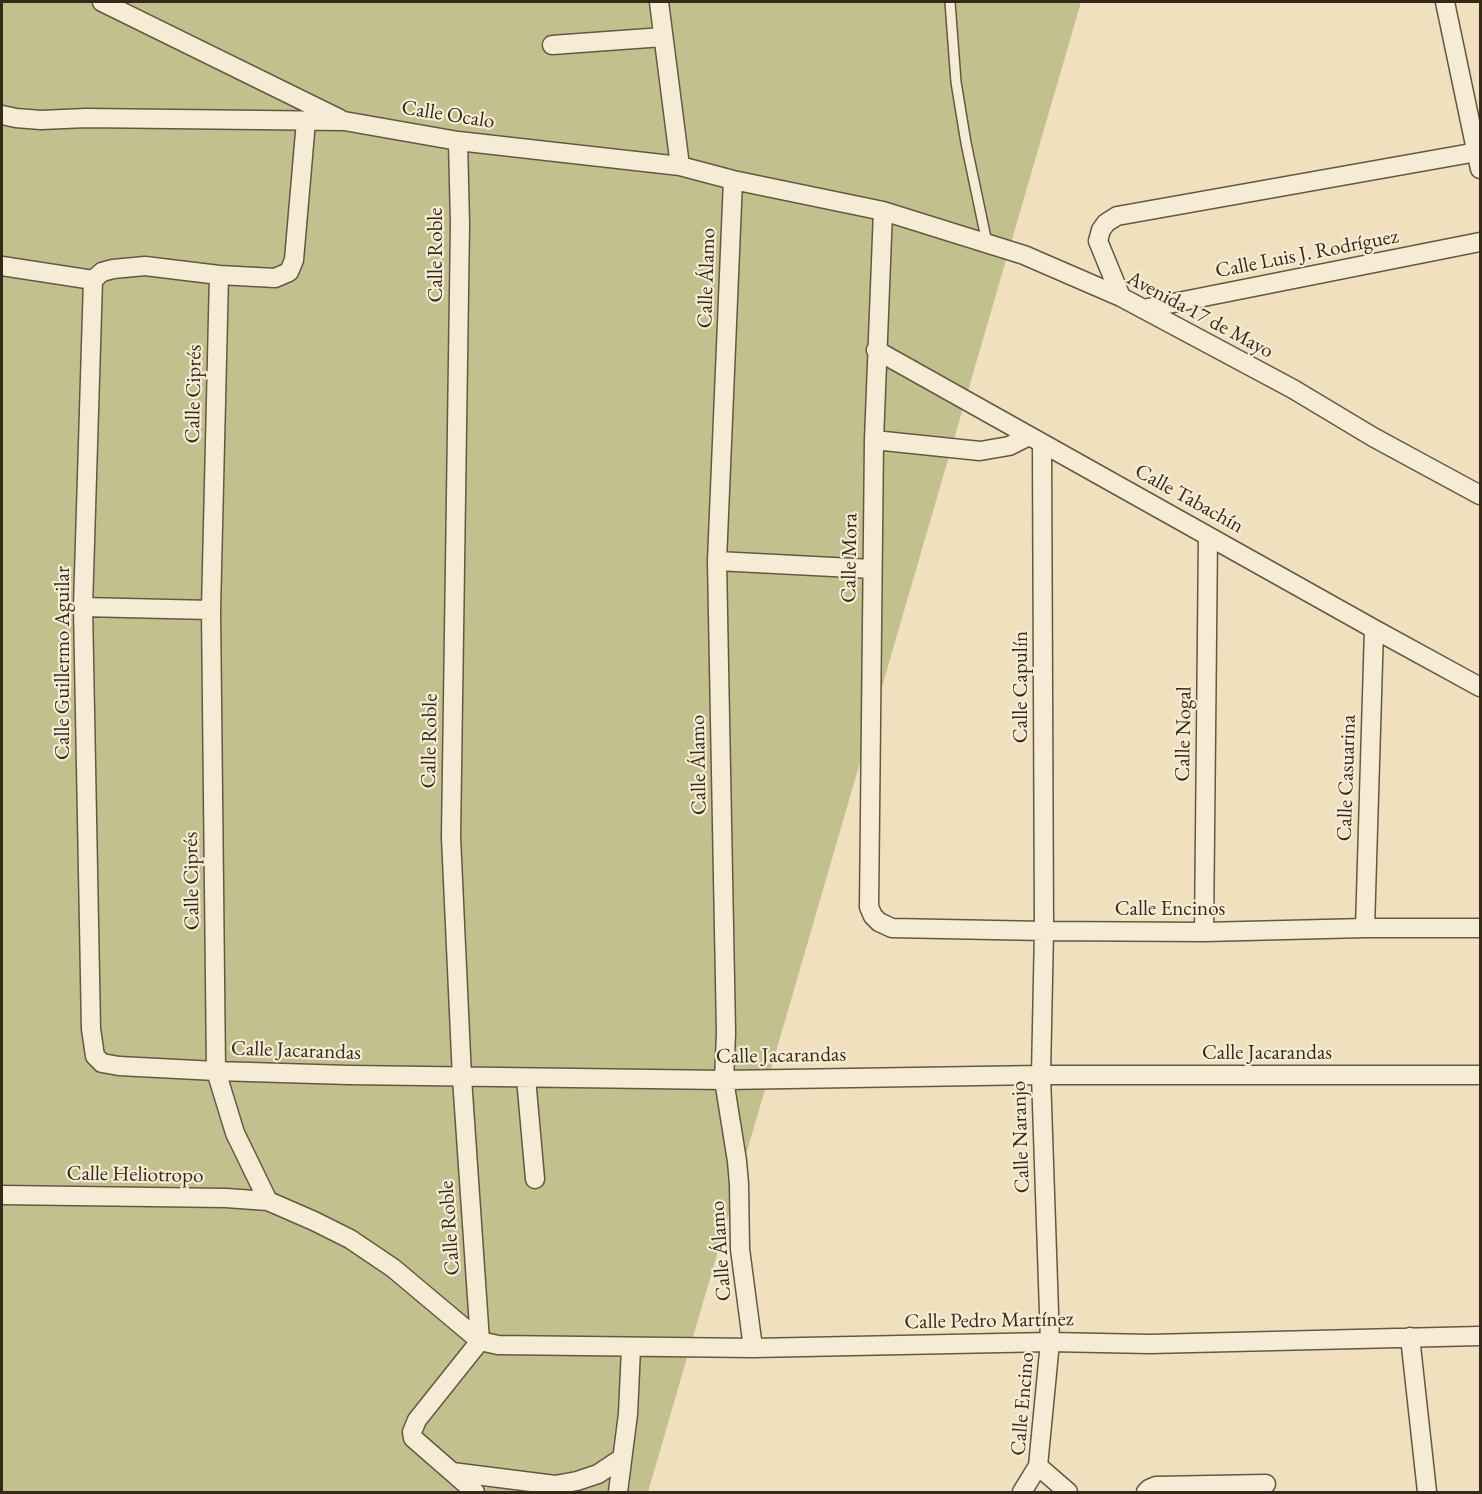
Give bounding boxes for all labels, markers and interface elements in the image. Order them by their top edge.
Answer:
street label: Calle Ocalo [400,95,496,135]
street label: Calle Roble [423,208,449,302]
street label: Calle Luis J. Rodríguez [1213,224,1401,284]
street label: Calle Álamo [693,227,721,329]
street label: Avenida 17 de Mayo [1122,266,1278,364]
street label: Calle Ciprés [181,344,207,444]
street label: Calle Tabachín [1130,459,1248,539]
street label: Calle Mora [837,513,863,603]
street label: Calle Guillermo Aguilar [50,566,76,760]
street label: Calle Capulín [1008,631,1034,743]
street label: Calle Nogal [1171,686,1197,782]
street label: Calle Roble [417,693,443,789]
street label: Calle Casuarina [1332,714,1362,842]
street label: Calle Álamo [686,715,712,815]
street label: Calle Ciprés [179,831,205,931]
street label: Calle Encinos [1115,896,1225,922]
street label: Calle Jacarandas [231,1036,361,1066]
street label: Calle Jacarandas [1202,1040,1332,1066]
street label: Calle Jacarandas [716,1042,846,1070]
street label: Calle Naranjo [1006,1080,1036,1194]
street label: Calle Heliotropo [66,1161,204,1189]
street label: Calle Roble [434,1180,466,1276]
street label: Calle Álamo [705,1200,737,1302]
street label: Calle Pedro Martínez [904,1307,1074,1335]
street label: Calle Encino [1006,1351,1040,1457]

